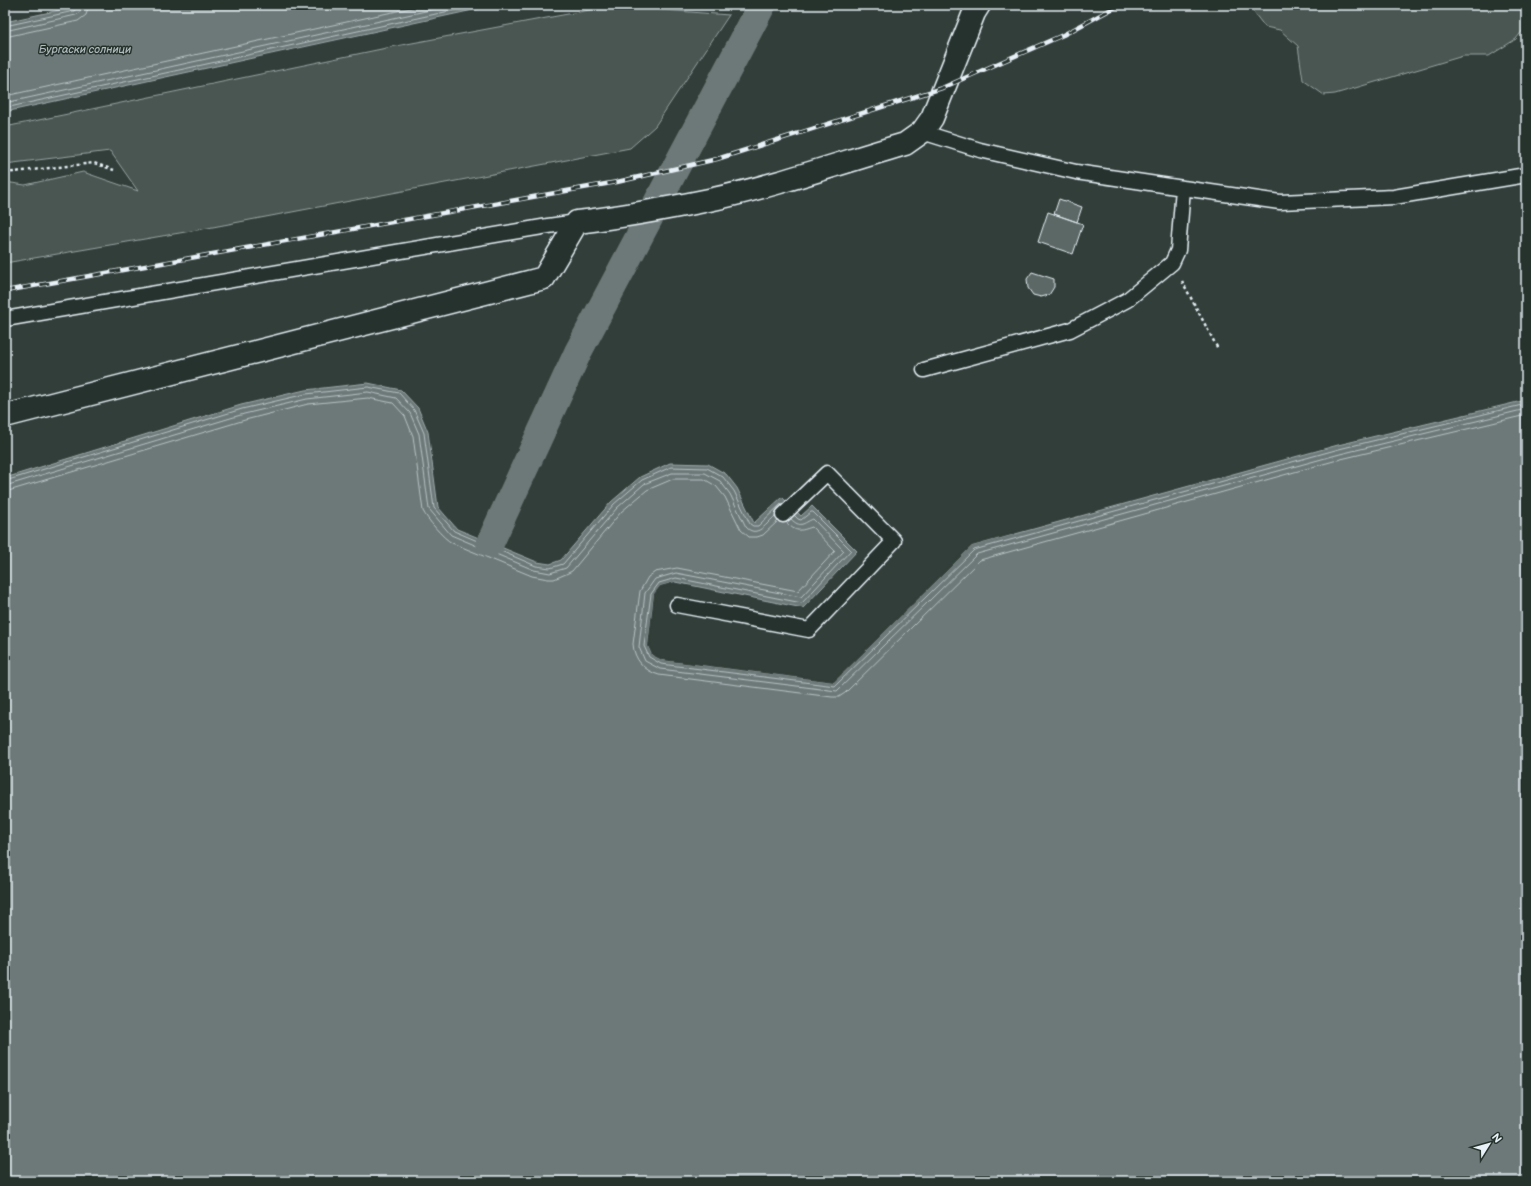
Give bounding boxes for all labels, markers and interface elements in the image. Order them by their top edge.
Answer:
water label: Бургаски солници [39,43,131,56]
north arrow [1469,1124,1509,1164]
text: N [1489,1131,1504,1145]

